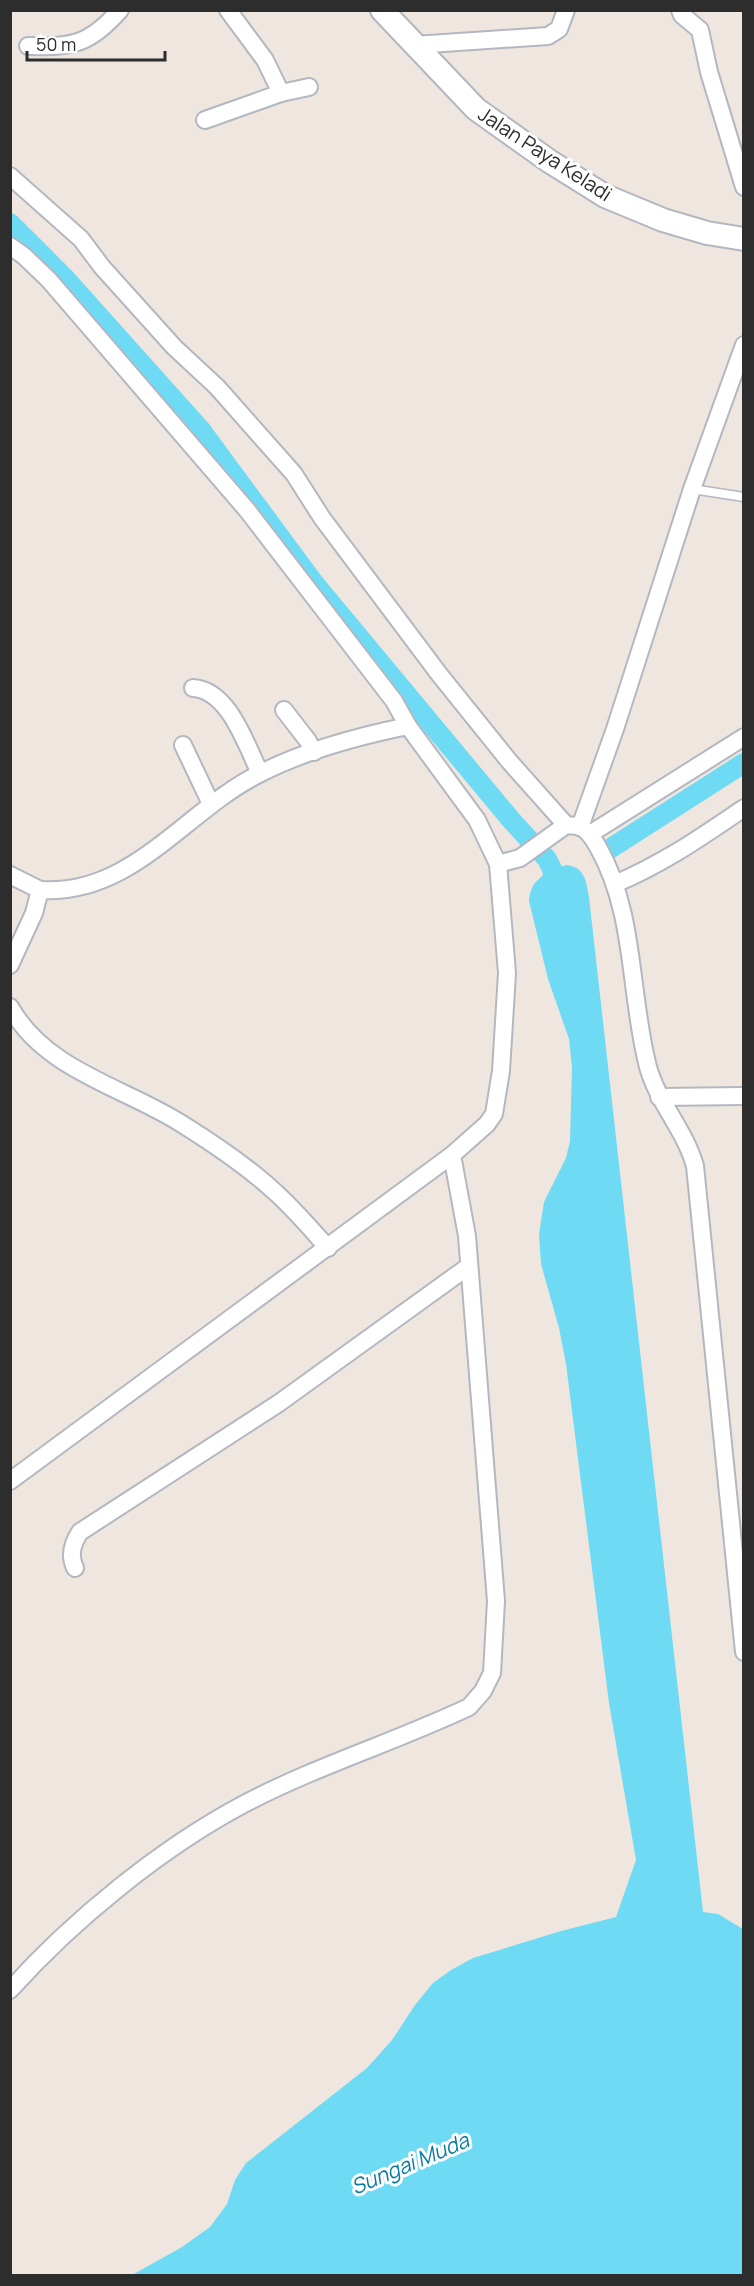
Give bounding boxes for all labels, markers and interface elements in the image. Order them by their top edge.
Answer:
scale bar [27,24,165,62]
text: 50 m [36,32,76,56]
street label: Jalan Paya Keladi [473,100,617,207]
water label: Sungai Muda [346,2125,474,2200]

